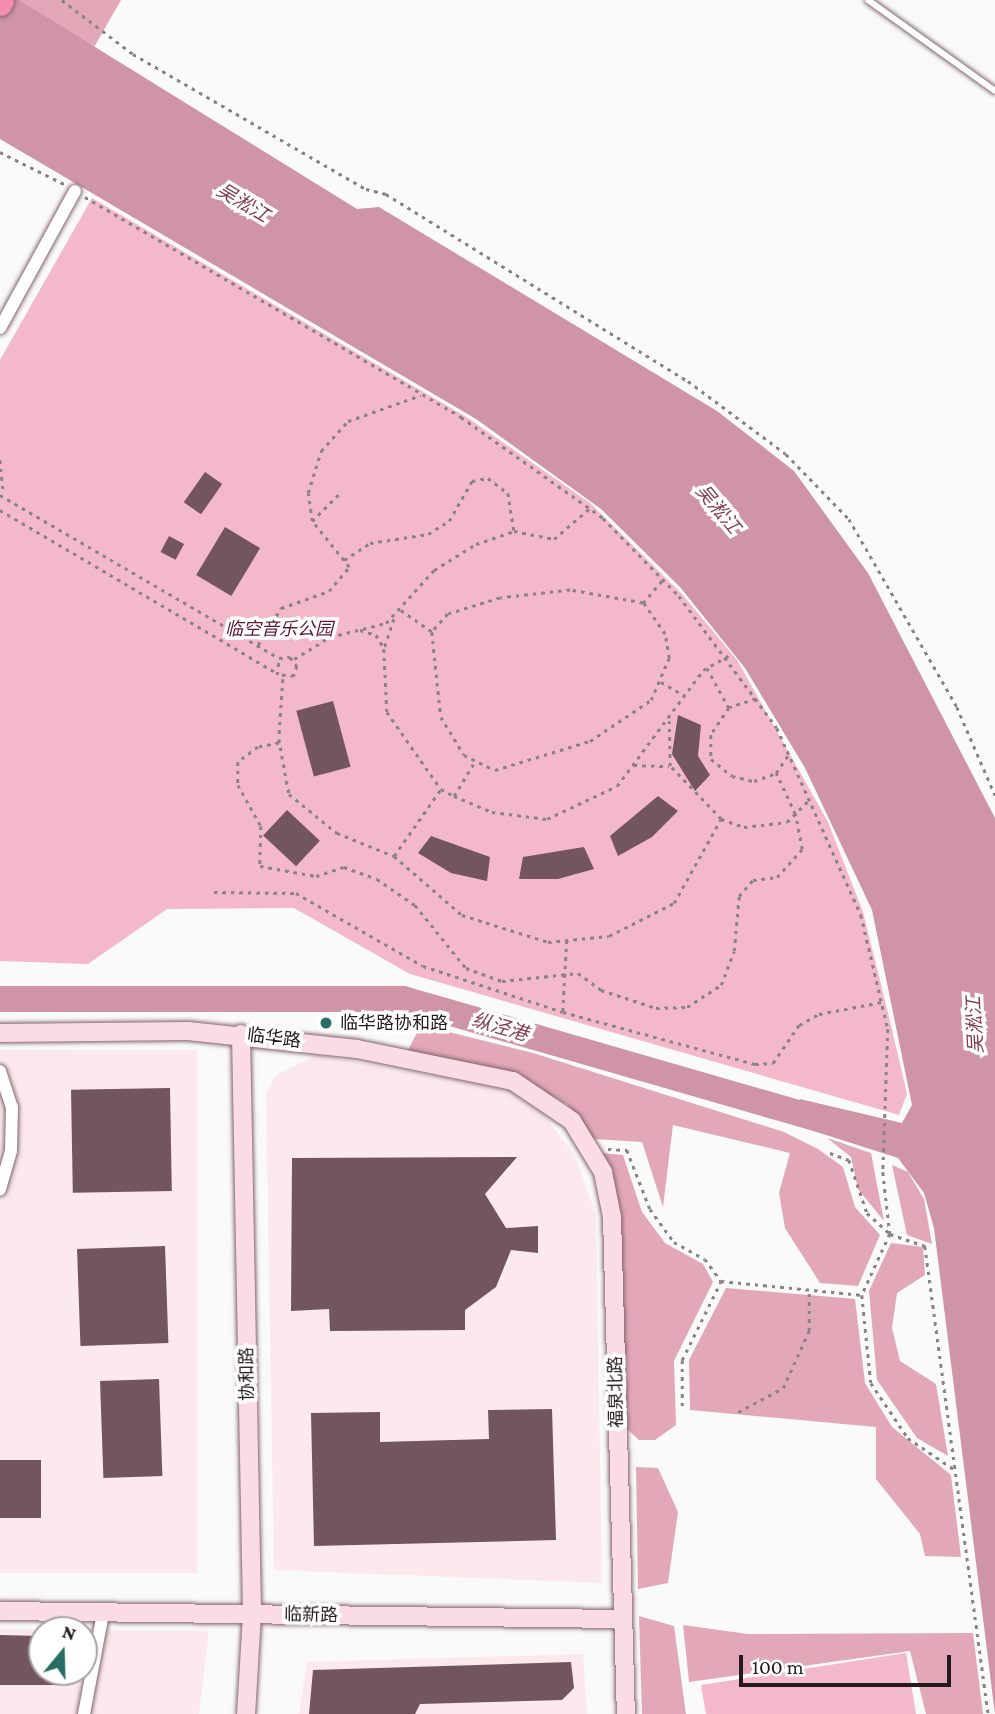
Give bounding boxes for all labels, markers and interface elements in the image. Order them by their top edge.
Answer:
water label: 吴淞江 [213,179,273,227]
water label: 吴淞江 [691,480,745,538]
park label: 临空音乐公园 [225,618,333,640]
water label: 吴淞江 [962,996,988,1054]
water label: 纵泾港 [469,1008,531,1046]
place label: 临华路协和路 [340,1012,448,1034]
marker: 临华路协和路 [318,1015,334,1031]
street label: 临华路 [246,1024,302,1052]
street label: 协和路 [236,1347,258,1401]
street label: 福泉北路 [605,1356,627,1428]
street label: 临新路 [284,1604,338,1626]
north arrow [28,1616,98,1686]
text: N [60,1621,79,1645]
scale bar [743,1640,955,1684]
text: 100 m [752,1655,804,1679]

